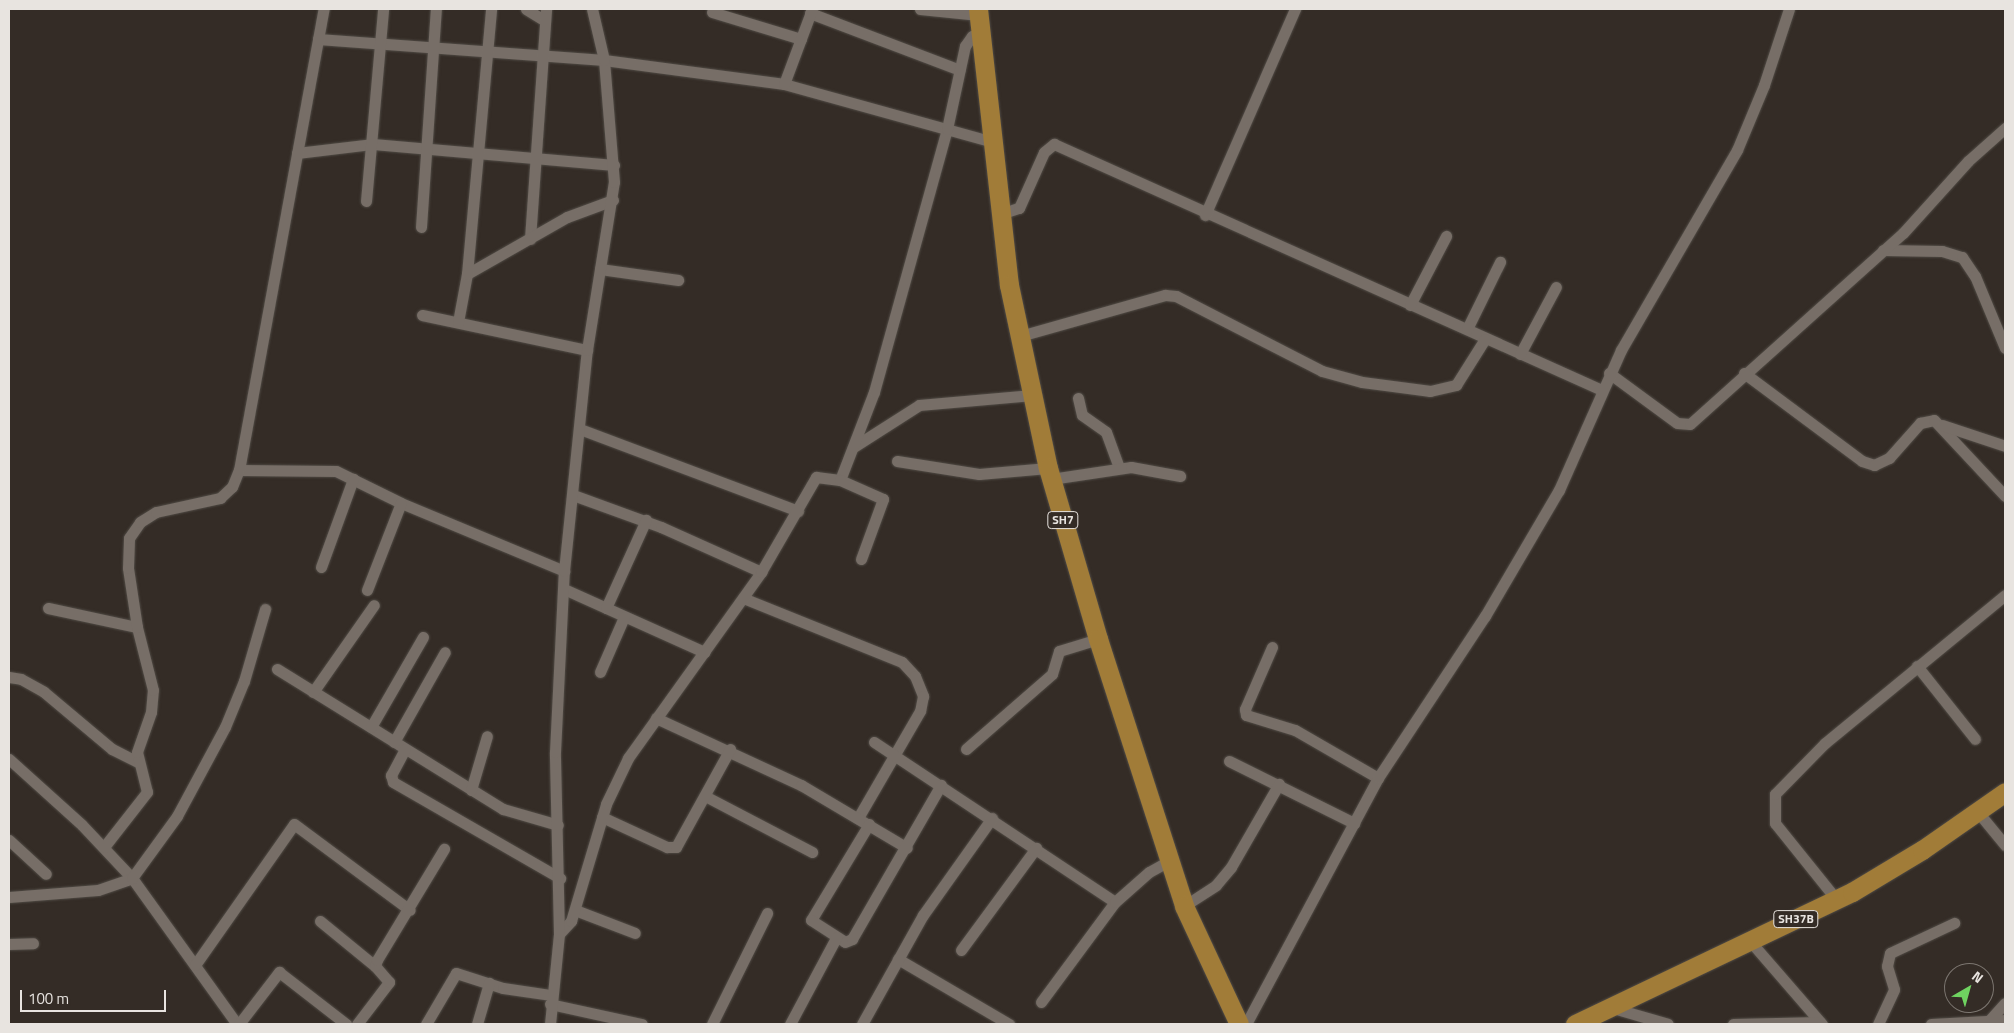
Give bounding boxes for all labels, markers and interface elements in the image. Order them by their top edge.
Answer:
road number: SH7 [1047,510,1079,530]
road number: SH37B [1772,910,1820,929]
north arrow [1944,963,1994,1013]
text: N [1968,965,1988,988]
scale bar [22,980,169,1012]
text: 100 m [28,987,69,1010]

